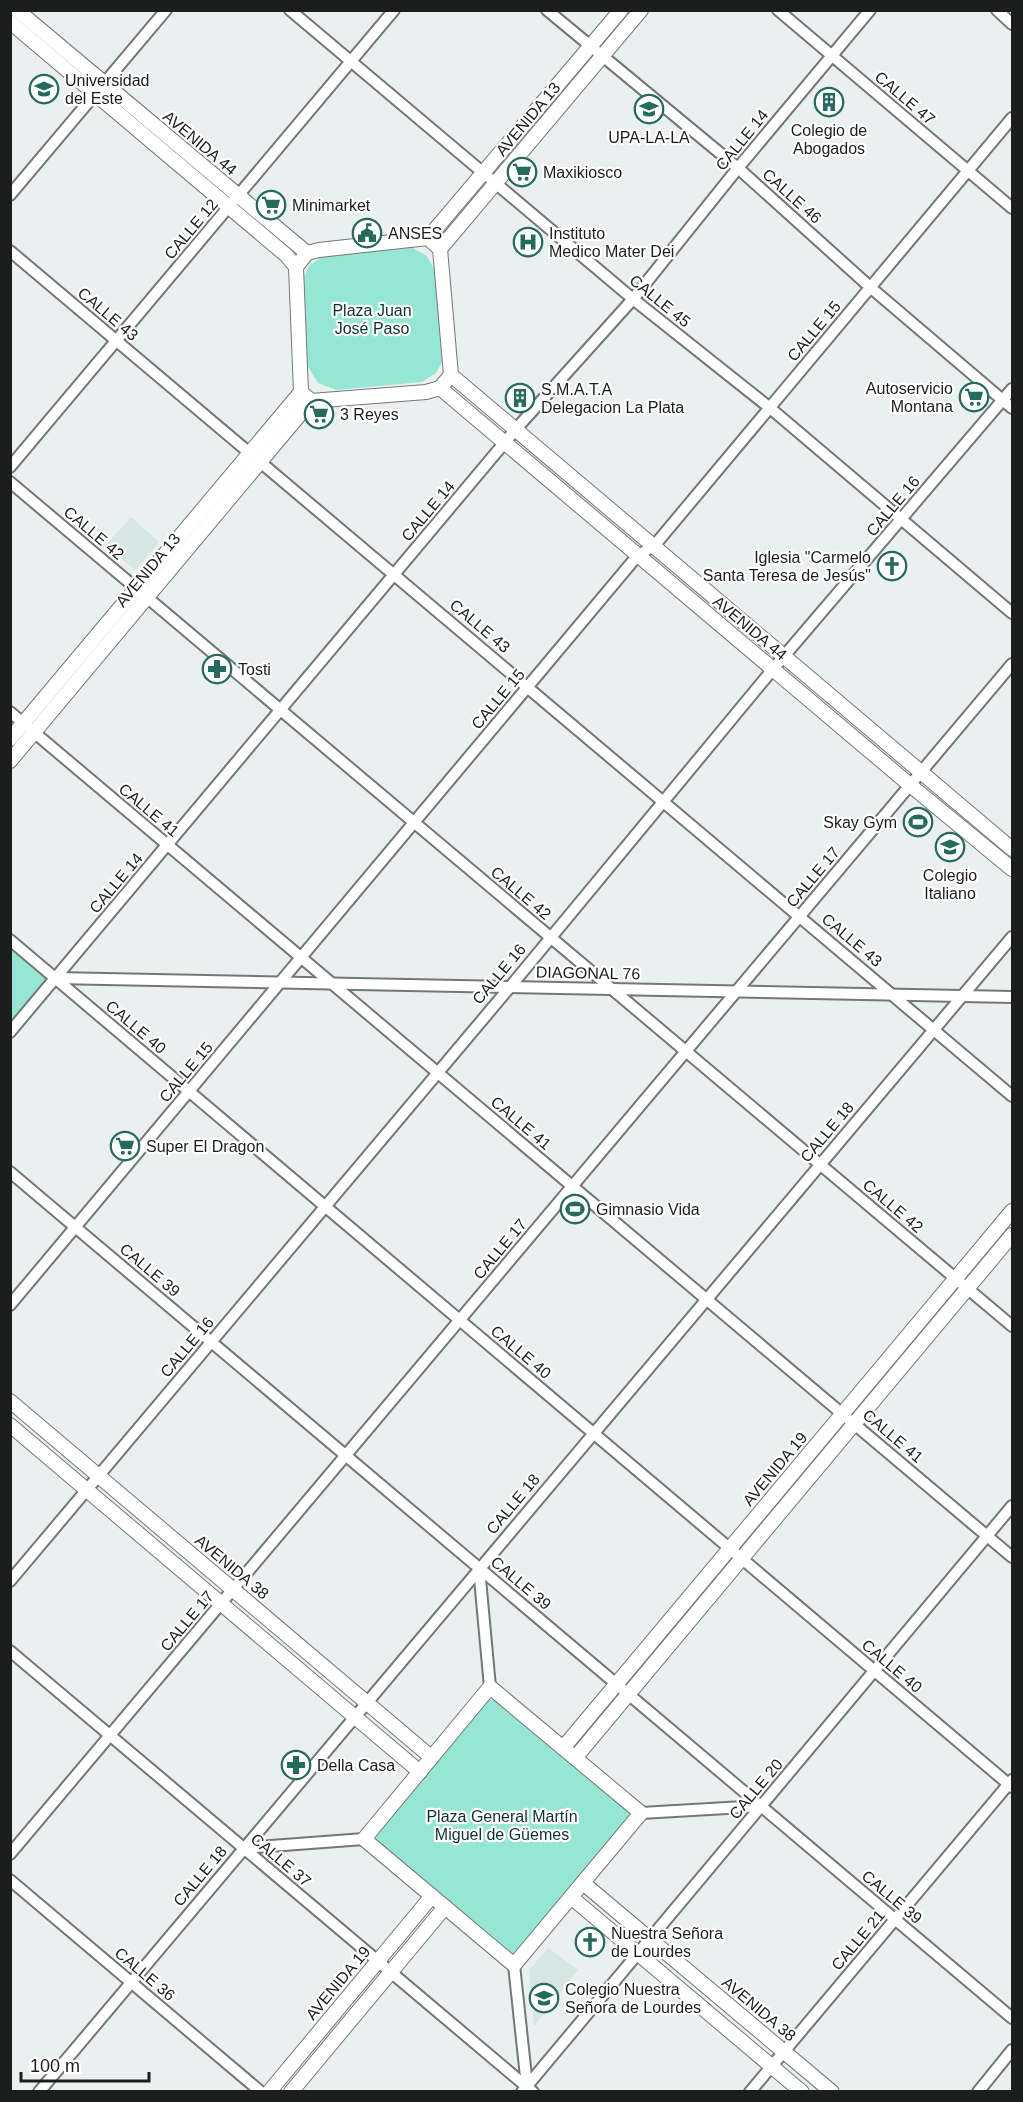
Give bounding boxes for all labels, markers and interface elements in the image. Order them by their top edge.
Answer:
street label: CALLE 47 [872,68,938,128]
place label: Universidad del Este [65,72,149,107]
school or university icon: Universidad del Este [28,73,60,105]
street label: AVENIDA 13 [492,79,564,159]
building icon: Colegio de Abogados [813,86,845,118]
school or university icon: UPA-LA-LA [633,93,665,125]
street label: CALLE 14 [712,106,772,174]
street label: AVENIDA 44 [160,107,240,179]
place label: Colegio de Abogados [791,122,867,157]
place label: UPA-LA-LA [608,129,690,146]
supermarket icon: Maxikiosco [506,156,538,188]
place label: Maxikiosco [543,164,622,181]
street label: CALLE 46 [759,165,825,227]
supermarket icon: Minimarket [255,189,287,221]
street label: CALLE 12 [161,196,221,262]
place label: Minimarket [292,197,371,214]
public building icon: ANSES [351,217,383,249]
place label: ANSES [388,225,442,242]
place label: Instituto Medico Mater Dei [549,225,674,260]
hospital icon: Instituto Medico Mater Dei [512,226,544,258]
street label: CALLE 45 [626,271,694,331]
street label: CALLE 43 [75,284,141,344]
street label: CALLE 15 [784,298,844,364]
park label: Plaza Juan José Paso [332,302,412,337]
place label: Autoservicio Montana [866,380,953,415]
place label: S.M.A.T.A Delegacion La Plata [541,381,684,416]
supermarket icon: Autoservicio Montana [958,381,990,413]
building icon: S.M.A.T.A Delegacion La Plata [504,382,536,414]
supermarket icon: 3 Reyes [303,398,335,430]
place label: 3 Reyes [340,406,399,423]
street label: CALLE 16 [863,473,923,539]
street label: CALLE 14 [398,478,458,544]
street label: CALLE 42 [61,503,127,563]
street label: AVENIDA 13 [112,530,184,610]
place label: Iglesia "Carmelo Santa Teresa de Jesús" [703,549,871,584]
church icon: Iglesia "Carmelo Santa Teresa de Jesús" [876,550,908,582]
street label: AVENIDA 44 [710,592,790,664]
street label: CALLE 43 [447,596,513,656]
pharmacy icon: Tosti [201,653,233,685]
place label: Tosti [238,661,271,678]
street label: CALLE 15 [468,666,528,732]
street label: CALLE 41 [116,780,182,840]
sports icon: Skay Gym [902,806,934,838]
place label: Skay Gym [823,814,897,831]
school or university icon: Colegio Italiano [934,831,966,863]
street label: CALLE 17 [783,844,843,910]
street label: CALLE 14 [86,850,146,916]
street label: CALLE 42 [488,863,554,923]
place label: Colegio Italiano [923,867,977,902]
street label: CALLE 43 [819,910,885,970]
street label: CALLE 16 [469,941,529,1007]
street label: DIAGONAL 76 [536,964,640,982]
street label: CALLE 40 [103,997,169,1057]
street label: CALLE 15 [156,1039,216,1105]
street label: CALLE 41 [488,1093,554,1153]
street label: CALLE 18 [797,1099,857,1165]
supermarket icon: Super El Dragon [109,1130,141,1162]
place label: Super El Dragon [146,1138,264,1155]
street label: CALLE 42 [860,1176,926,1236]
sports icon: Gimnasio Vida [559,1193,591,1225]
place label: Gimnasio Vida [596,1201,700,1218]
street label: CALLE 17 [470,1216,530,1282]
street label: CALLE 39 [117,1240,183,1300]
street label: CALLE 16 [157,1314,217,1380]
street label: CALLE 40 [488,1322,554,1382]
street label: CALLE 41 [860,1406,926,1466]
street label: AVENIDA 19 [739,1429,811,1509]
street label: CALLE 18 [483,1471,543,1537]
street label: AVENIDA 38 [192,1531,272,1603]
street label: CALLE 39 [488,1553,554,1613]
street label: CALLE 17 [157,1588,217,1654]
street label: CALLE 40 [859,1636,925,1696]
pharmacy icon: Della Casa [280,1749,312,1781]
street label: CALLE 20 [726,1756,786,1822]
place label: Della Casa [317,1757,395,1774]
park label: Plaza General Martín Miguel de Güemes [426,1808,578,1843]
street label: CALLE 37 [248,1830,314,1890]
street label: CALLE 18 [170,1843,230,1909]
street label: CALLE 39 [859,1867,925,1927]
street label: CALLE 21 [828,1907,888,1973]
place label: Nuestra Señora de Lourdes [611,1925,723,1960]
church icon: Nuestra Señora de Lourdes [574,1926,606,1958]
street label: AVENIDA 19 [302,1943,374,2023]
street label: CALLE 36 [112,1944,178,2004]
street label: AVENIDA 38 [719,1973,799,2045]
place label: Colegio Nuestra Señora de Lourdes [565,1981,701,2016]
school or university icon: Colegio Nuestra Señora de Lourdes [528,1982,560,2014]
scale bar [21,2045,148,2083]
text: 100 m [30,2056,80,2076]

